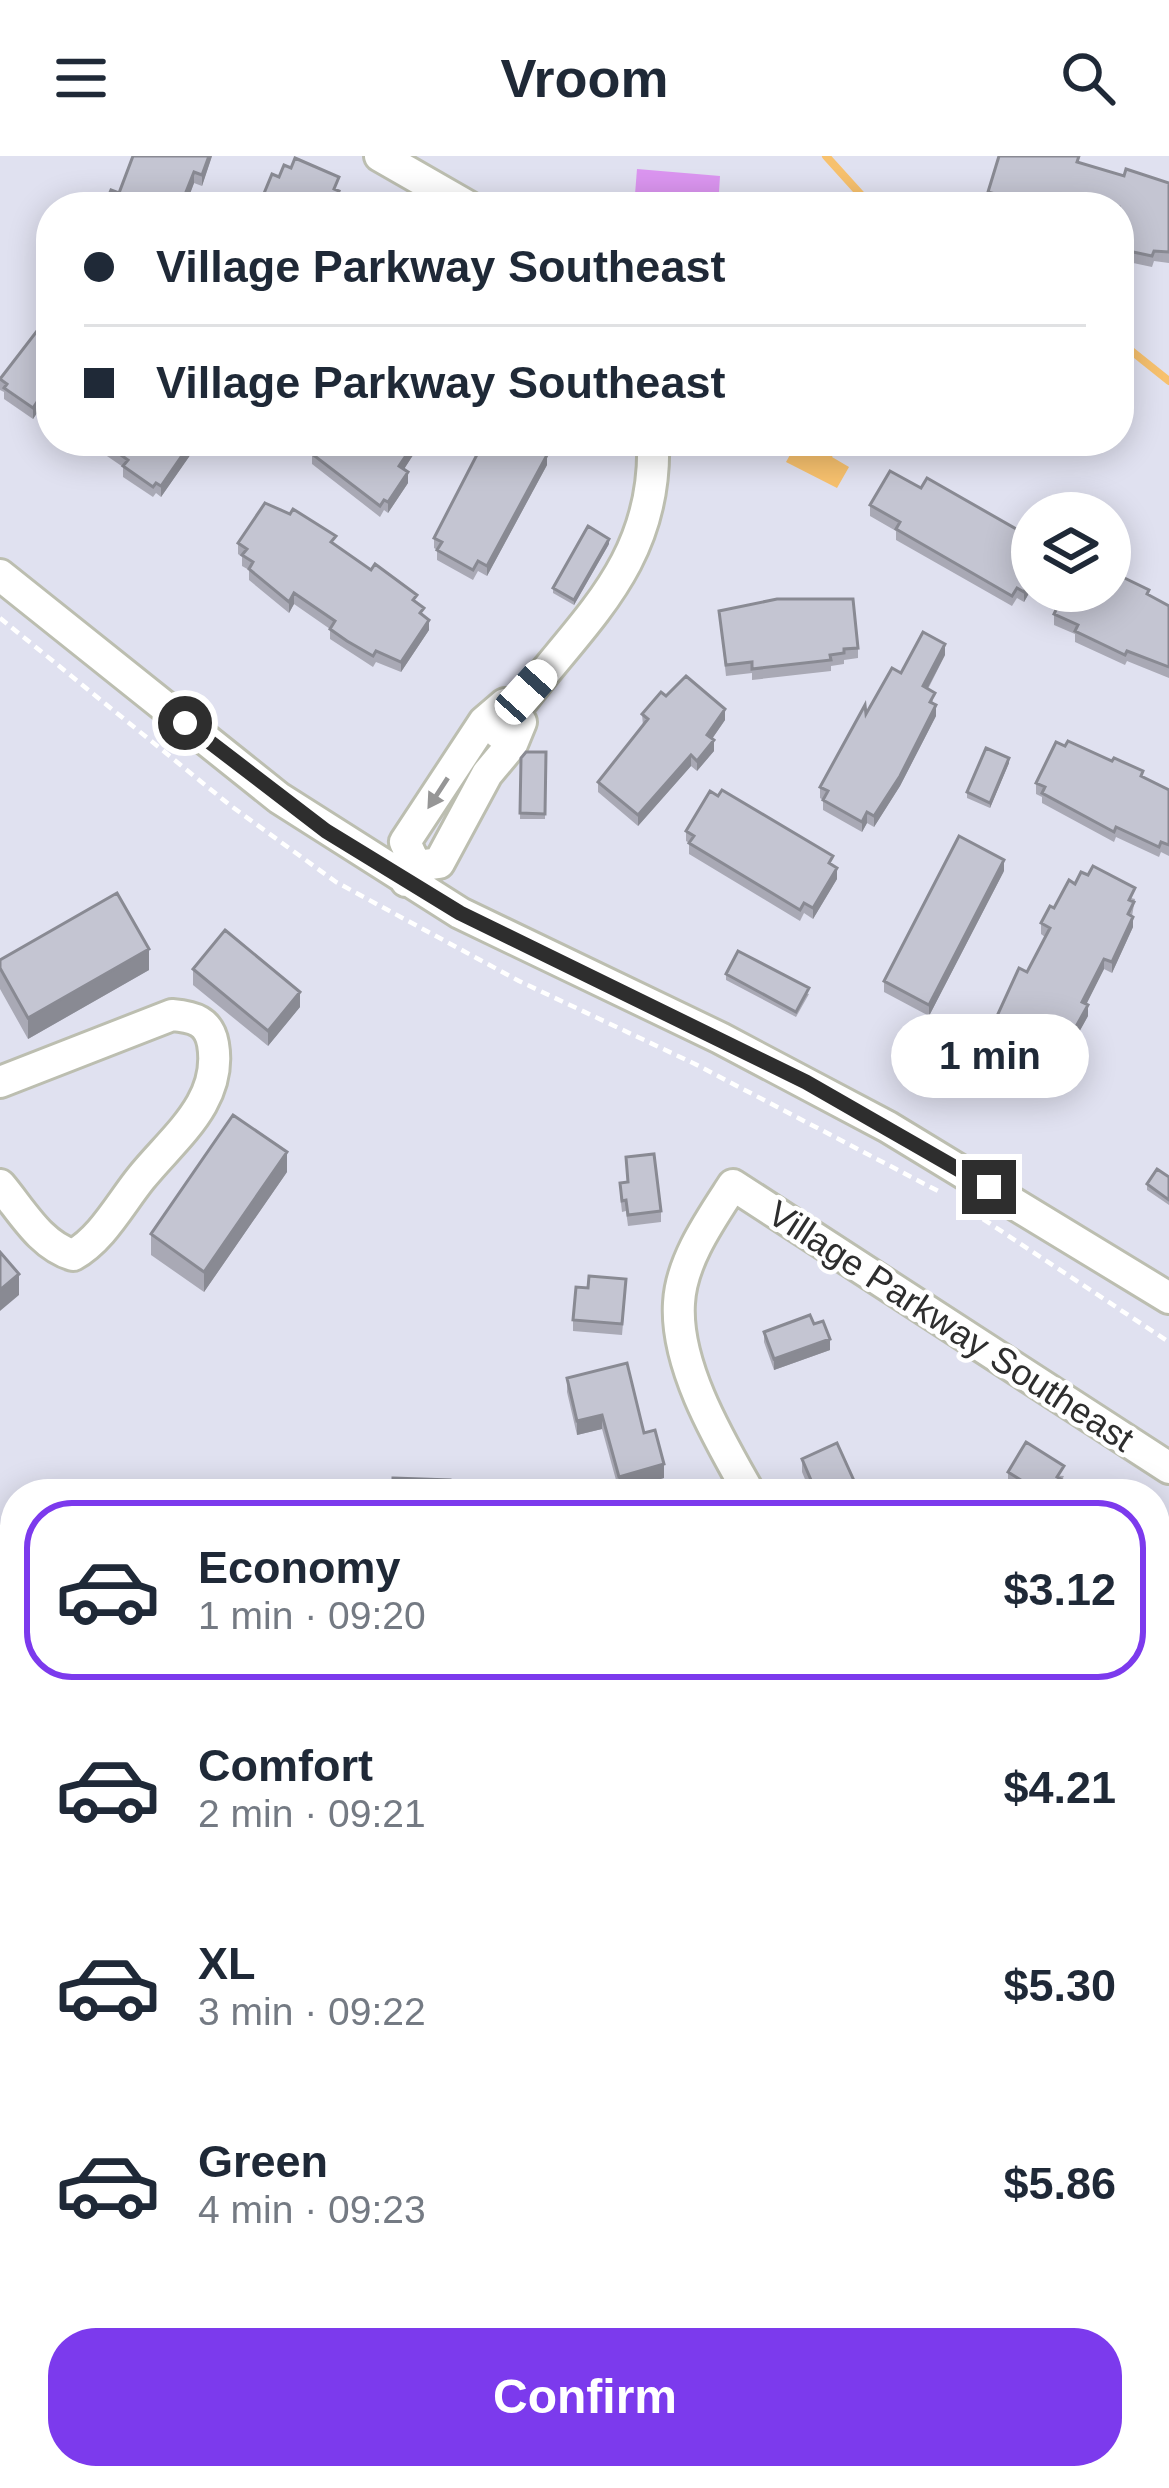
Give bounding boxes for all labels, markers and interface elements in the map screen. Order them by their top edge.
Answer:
icon: menu [48,45,114,111]
icon: search [1055,45,1121,111]
text: Vroom [500,48,669,108]
text: Village Parkway Southeast [156,241,725,292]
text: Village Parkway Southeast [156,357,725,408]
map controls [1011,492,1131,612]
button: layers [1011,492,1131,612]
car [489,653,563,731]
route start [158,696,212,750]
one-way arrow [427,776,449,809]
callout: 1 min [890,1013,1088,1097]
text: 1 min [939,1034,1041,1077]
route end [962,1160,1016,1214]
street label: Village Parkway Southeast [761,1192,1141,1460]
icon: car [54,1536,162,1644]
text: Economy [198,1542,401,1593]
text: $3.12 [1003,1564,1116,1615]
text: 1 min · 09:20 [198,1594,426,1637]
icon: car [54,1734,162,1842]
text: Comfort [198,1740,373,1791]
text: $4.21 [1003,1762,1116,1813]
text: 2 min · 09:21 [198,1792,426,1835]
icon: car [54,1932,162,2040]
text: XL [198,1938,256,1989]
text: $5.30 [1003,1960,1116,2011]
text: 3 min · 09:22 [198,1990,426,2033]
icon: car [54,2130,162,2238]
text: Green [198,2136,328,2187]
text: $5.86 [1003,2158,1116,2209]
text: 4 min · 09:23 [198,2188,426,2231]
button: Confirm [48,2328,1122,2466]

